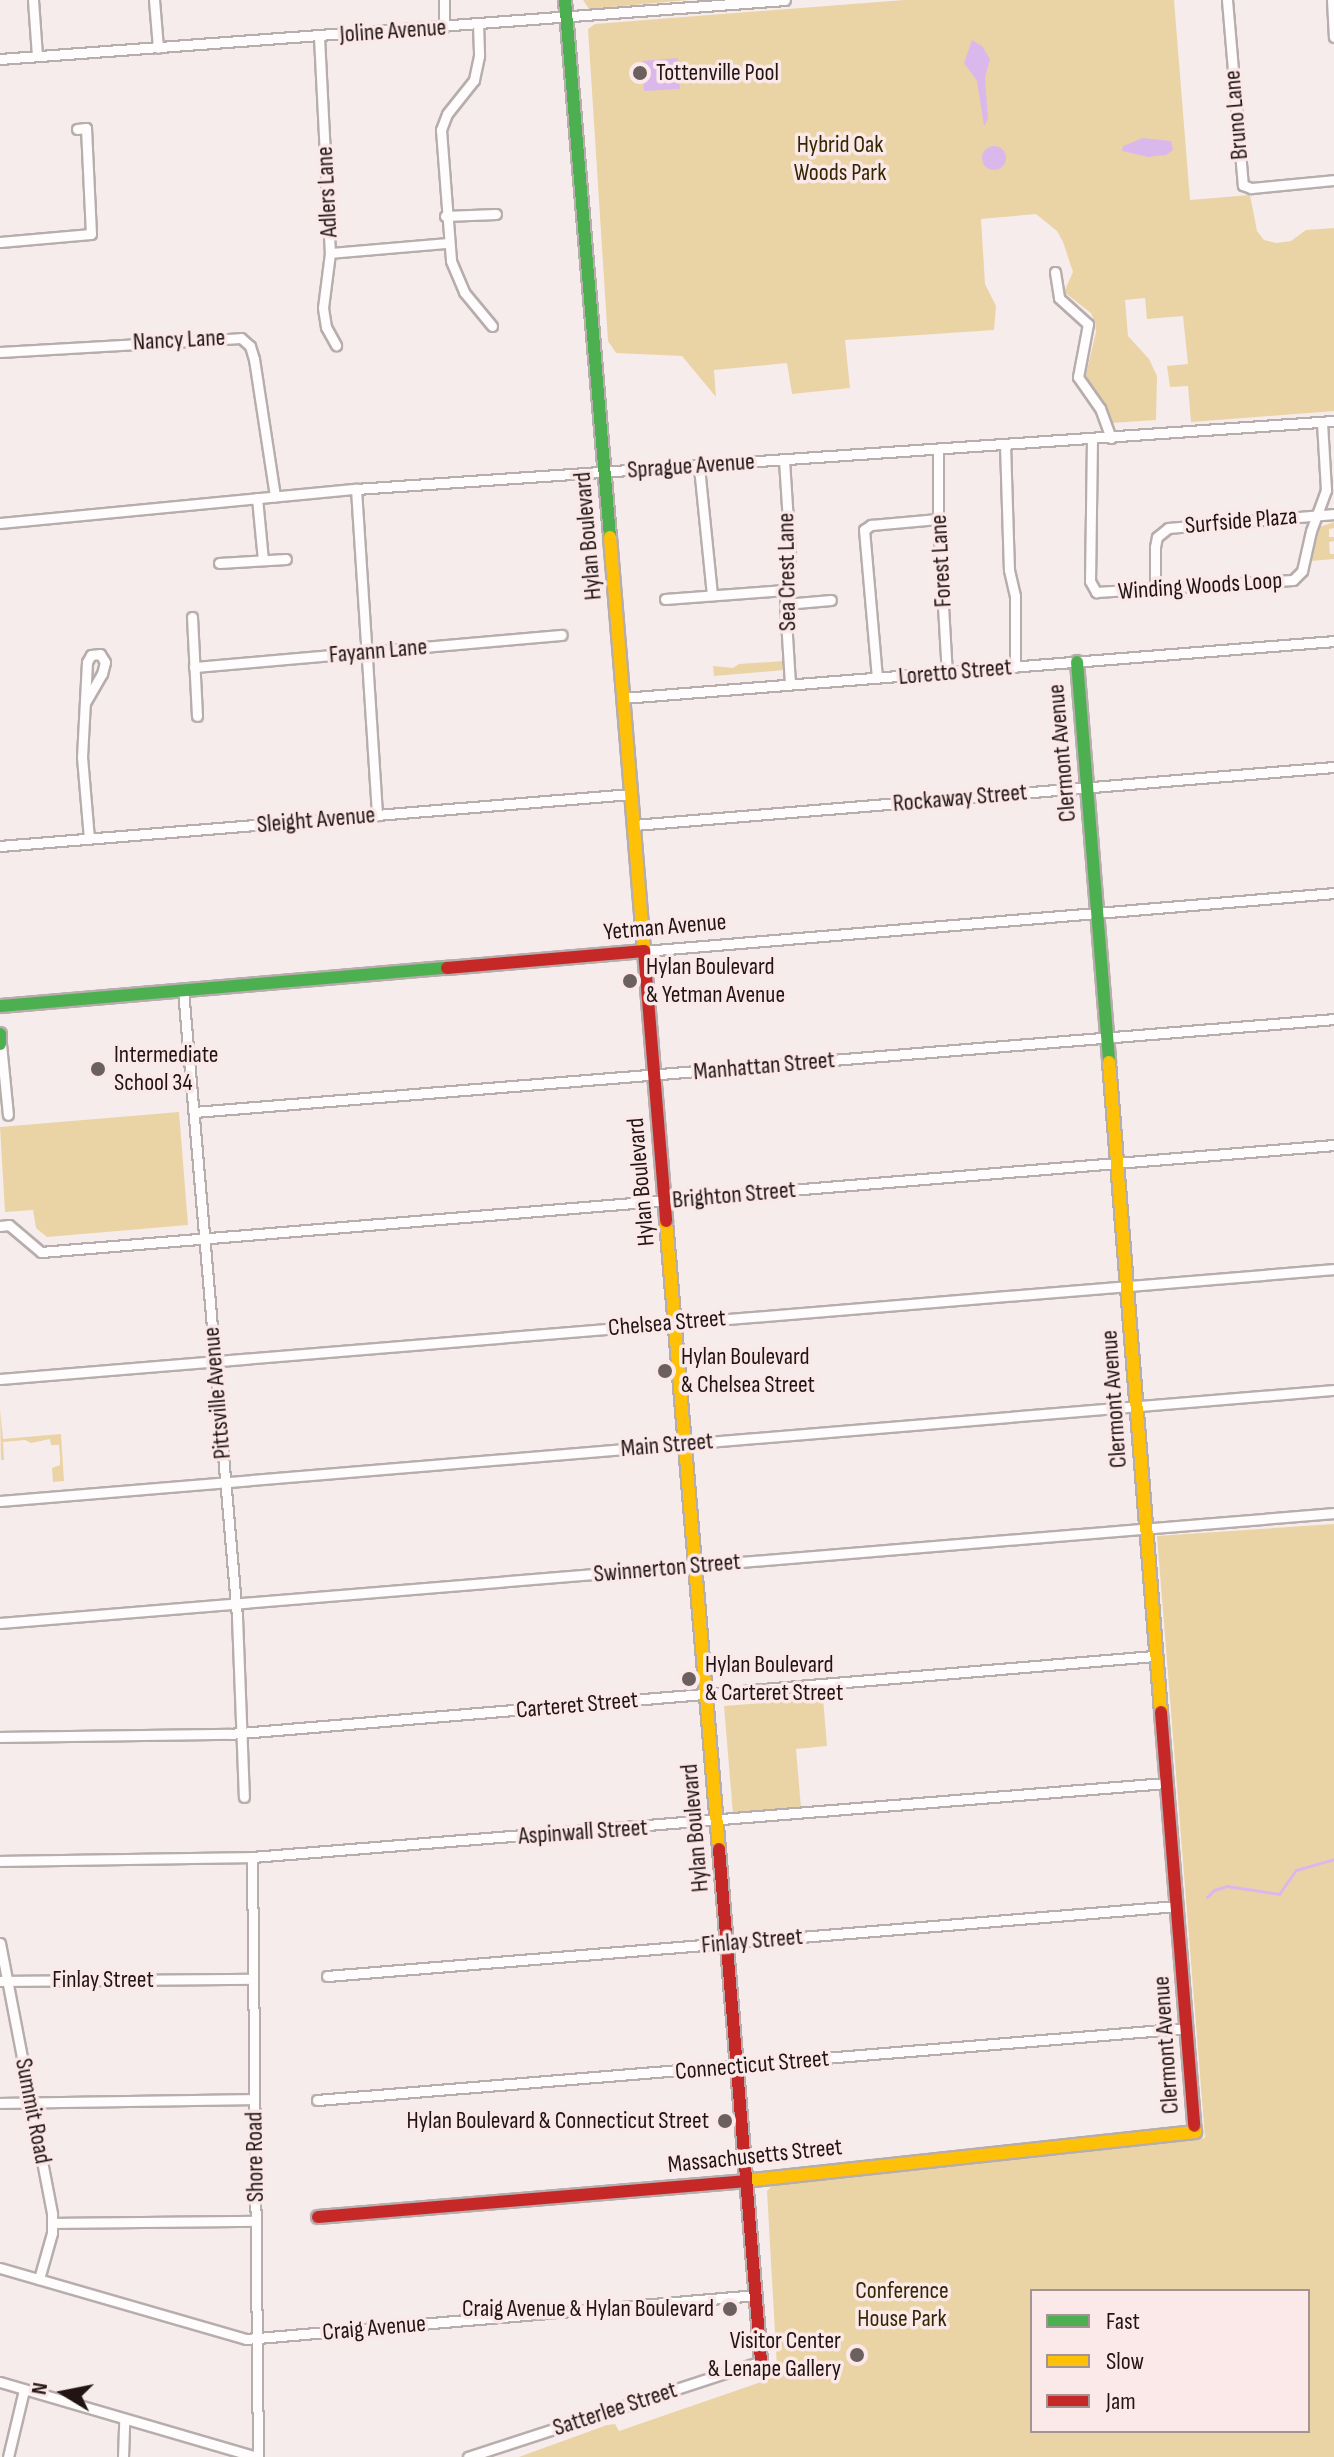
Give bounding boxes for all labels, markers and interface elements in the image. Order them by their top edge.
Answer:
street label: Joline Avenue [339,13,447,49]
place label: Tottenville Pool [656,59,779,87]
marker: Tottenville Pool [631,64,649,82]
street label: Bruno Lane [1218,69,1254,161]
park label: Hybrid Oak Woods Park [794,131,886,187]
street label: Adlers Lane [310,146,344,238]
street label: Nancy Lane [132,323,226,357]
street label: Sprague Avenue [626,447,756,485]
street label: Hylan Boulevard [568,471,608,601]
street label: Surfside Plaza [1184,502,1298,540]
street label: Sea Crest Lane [772,513,802,631]
street label: Forest Lane [924,514,958,608]
street label: Winding Woods Loop [1117,566,1283,606]
street label: Fayann Lane [328,632,428,670]
street label: Loretto Street [897,653,1013,691]
street label: Clermont Avenue [1042,683,1082,823]
street label: Rockaway Street [892,778,1028,818]
street label: Sleight Avenue [256,800,376,840]
street label: Yetman Avenue [602,907,728,947]
place label: Hylan Boulevard & Yetman Avenue [646,953,785,1009]
marker: Hylan Boulevard & Yetman Avenue [621,972,639,990]
place label: Intermediate School 34 [114,1041,218,1097]
street label: Manhattan Street [692,1045,836,1087]
marker: Intermediate School 34 [89,1060,107,1078]
street label: Hylan Boulevard [621,1117,661,1247]
street label: Brighton Street [671,1175,797,1215]
street label: Chelsea Street [607,1304,727,1342]
street label: Pittsville Avenue [197,1326,237,1460]
street label: Clermont Avenue [1095,1329,1133,1469]
place label: Hylan Boulevard & Chelsea Street [681,1343,815,1399]
marker: Hylan Boulevard & Chelsea Street [656,1362,674,1380]
street label: Main Street [620,1427,714,1463]
street label: Swinnerton Street [592,1547,742,1589]
place label: Hylan Boulevard & Carteret Street [705,1651,843,1707]
marker: Hylan Boulevard & Carteret Street [680,1670,698,1688]
street label: Carteret Street [515,1685,639,1725]
street label: Hylan Boulevard [675,1763,715,1893]
street label: Aspinwall Street [517,1813,649,1851]
street label: Finlay Street [700,1922,804,1960]
street label: Finlay Street [52,1966,154,1994]
street label: Clermont Avenue [1147,1975,1185,2115]
street label: Connecticut Street [674,2044,830,2086]
street label: Summit Road [9,2056,57,2166]
place label: Hylan Boulevard & Connecticut Street [406,2107,709,2135]
street label: Shore Road [240,2112,270,2202]
marker: Hylan Boulevard & Connecticut Street [716,2112,734,2130]
street label: Massachusetts Street [666,2133,844,2179]
park label: Conference House Park [855,2277,949,2333]
legend [1030,2289,1310,2433]
place label: Craig Avenue & Hylan Boulevard [462,2295,714,2323]
marker: Craig Avenue & Hylan Boulevard [721,2300,739,2318]
text: Fast [1106,2307,1140,2336]
street label: Craig Avenue [321,2309,427,2347]
place label: Visitor Center & Lenape Gallery [708,2327,841,2383]
marker: Visitor Center & Lenape Gallery [848,2346,866,2364]
text: Slow [1106,2347,1144,2376]
north arrow [24,2353,104,2433]
street label: Satterlee Street [549,2375,681,2443]
text: N [26,2381,54,2397]
text: Jam [1106,2387,1136,2416]

